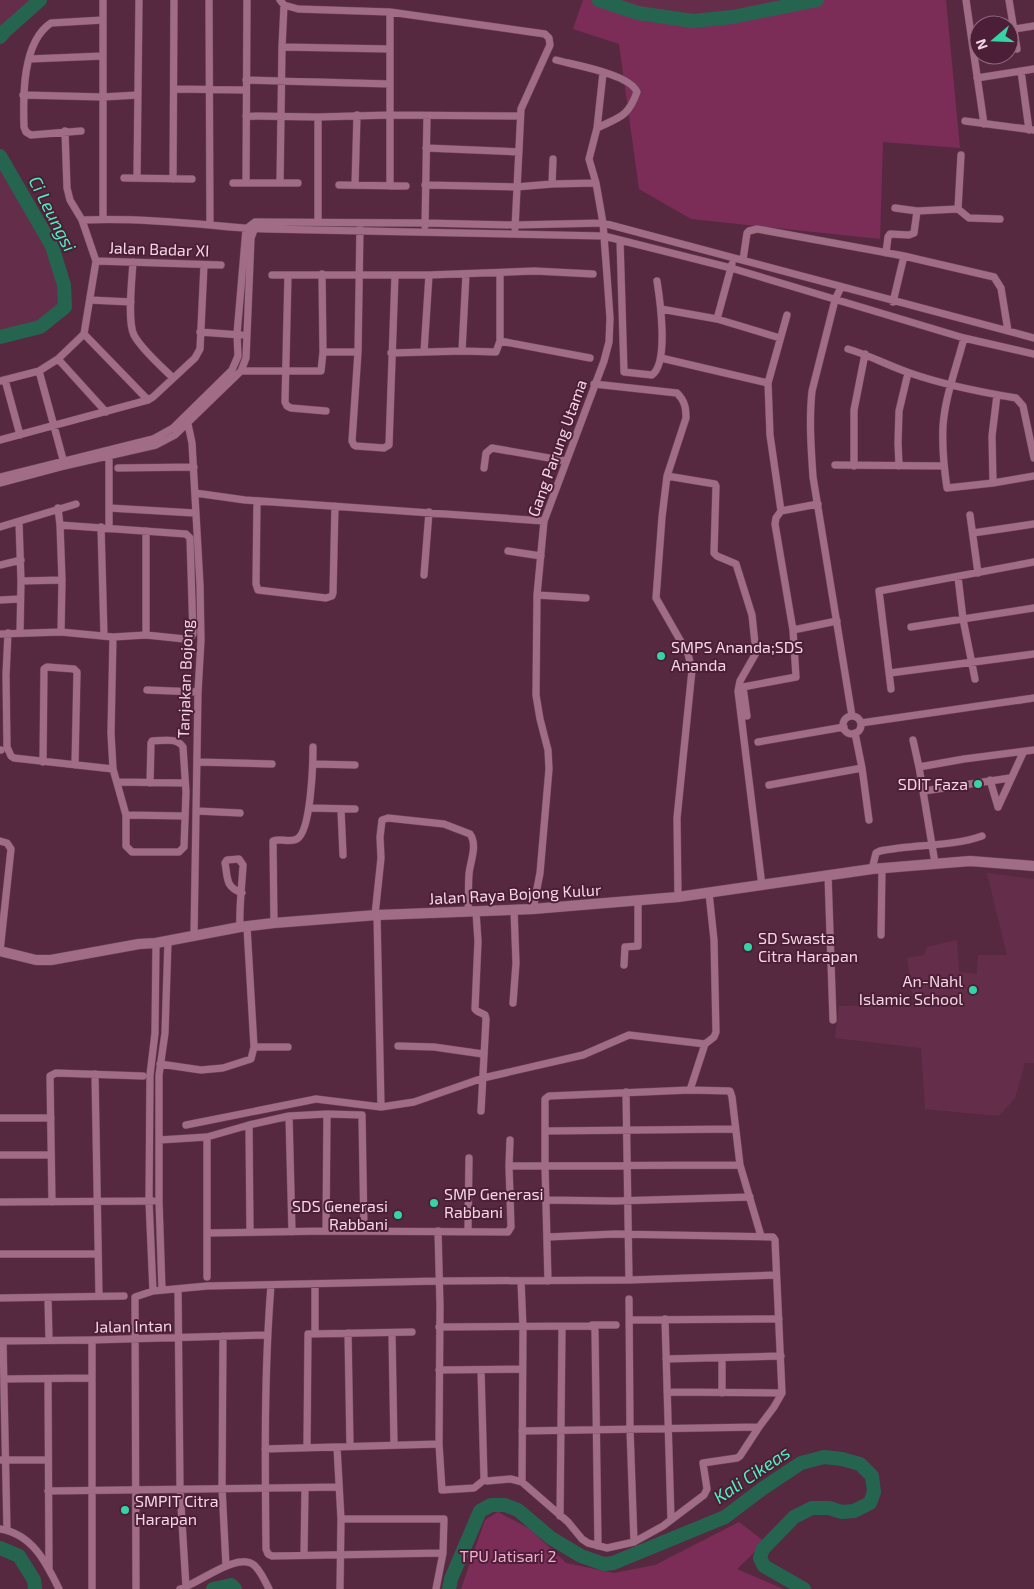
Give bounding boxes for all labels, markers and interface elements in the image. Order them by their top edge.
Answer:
north arrow [969,15,1019,65]
text: N [972,37,991,52]
water label: Ci Leungsi [25,172,82,256]
street label: Jalan Badar XI [108,237,210,260]
street label: Gang Parung Utama [523,377,590,519]
street label: Tanjakan Bojong [173,619,197,739]
place label: SMPS Ananda;SDS Ananda [671,637,803,674]
marker: SMPS Ananda;SDS Ananda [655,650,667,662]
place label: SDIT Faza [898,774,968,793]
marker: SDIT Faza [972,778,984,790]
street label: Jalan Raya Bojong Kulur [428,879,602,909]
place label: SD Swasta Citra Harapan [758,928,858,965]
marker: SD Swasta Citra Harapan [742,941,754,953]
place label: An-Nahl Islamic School [859,971,963,1008]
marker: An-Nahl Islamic School [967,984,979,996]
place label: SMP Generasi Rabbani [444,1184,544,1221]
place label: SDS Generasi Rabbani [292,1196,388,1233]
marker: SMP Generasi Rabbani [428,1197,440,1209]
marker: SDS Generasi Rabbani [392,1209,404,1221]
street label: Jalan Intan [94,1315,172,1336]
water label: Kali Cikeas [709,1441,794,1508]
place label: SMPIT Citra Harapan [135,1491,219,1528]
marker: SMPIT Citra Harapan [119,1504,131,1516]
park label: TPU Jatisari 2 [460,1546,556,1565]

